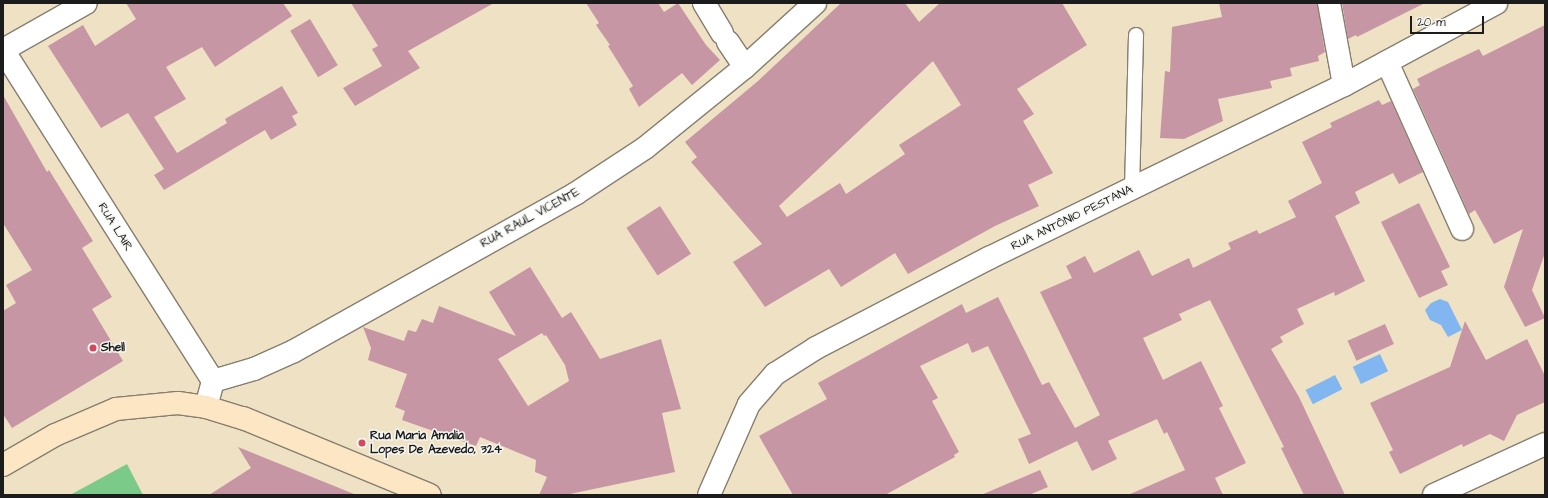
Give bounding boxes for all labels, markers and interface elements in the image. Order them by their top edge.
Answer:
scale bar [1412,8,1486,34]
text: 20 m [1417,14,1446,31]
street label: RUA ANTÔNIO PESTANA [1009,182,1135,254]
street label: RUA RAUL VICENTE [478,185,582,251]
street label: RUA LAIR [95,200,135,254]
place label: Shell [101,341,125,355]
marker: Shell [88,343,98,353]
place label: Rua Maria Amalia Lopes De Azevedo, 324 [370,429,502,457]
marker: Rua Maria Amalia Lopes De Azevedo, 324 [357,438,367,448]

